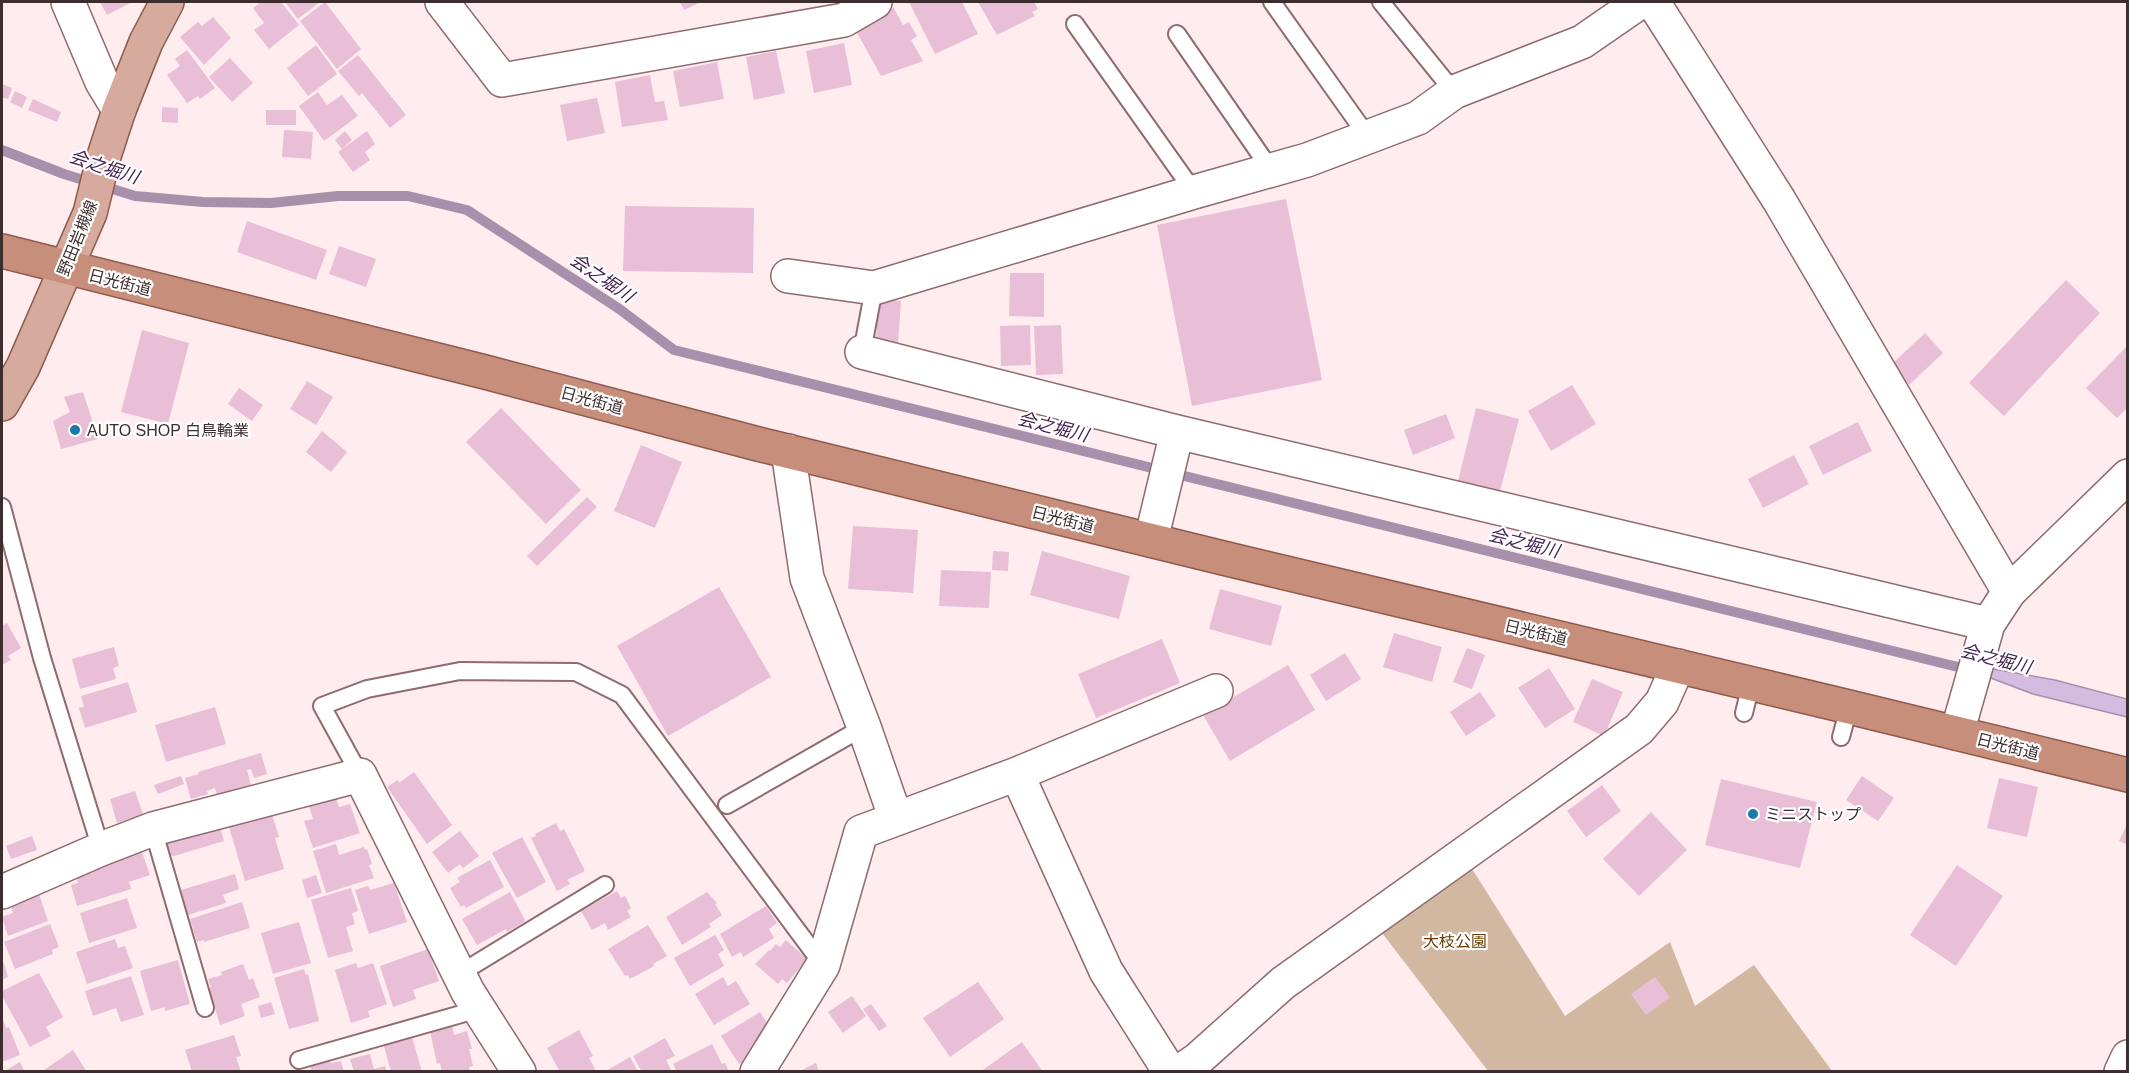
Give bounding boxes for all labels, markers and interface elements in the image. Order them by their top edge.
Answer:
water label: 会之堀川 [67,146,143,188]
street label: 野田岩槻線 [55,198,100,278]
water label: 会之堀川 [567,250,639,308]
street label: 日光街道 [87,266,153,298]
street label: 日光街道 [559,384,625,417]
water label: 会之堀川 [1016,409,1092,446]
place label: AUTO SHOP 白鳥輪業 [87,422,249,439]
marker: AUTO SHOP 白鳥輪業 [68,423,82,437]
street label: 日光街道 [1030,503,1096,535]
water label: 会之堀川 [1487,525,1563,562]
street label: 日光街道 [1503,617,1569,648]
water label: 会之堀川 [1959,641,2035,678]
street label: 日光街道 [1975,730,2041,762]
place label: ミニストップ [1765,806,1861,823]
marker: ミニストップ [1746,807,1760,821]
park label: 大枝公園 [1423,933,1487,950]

